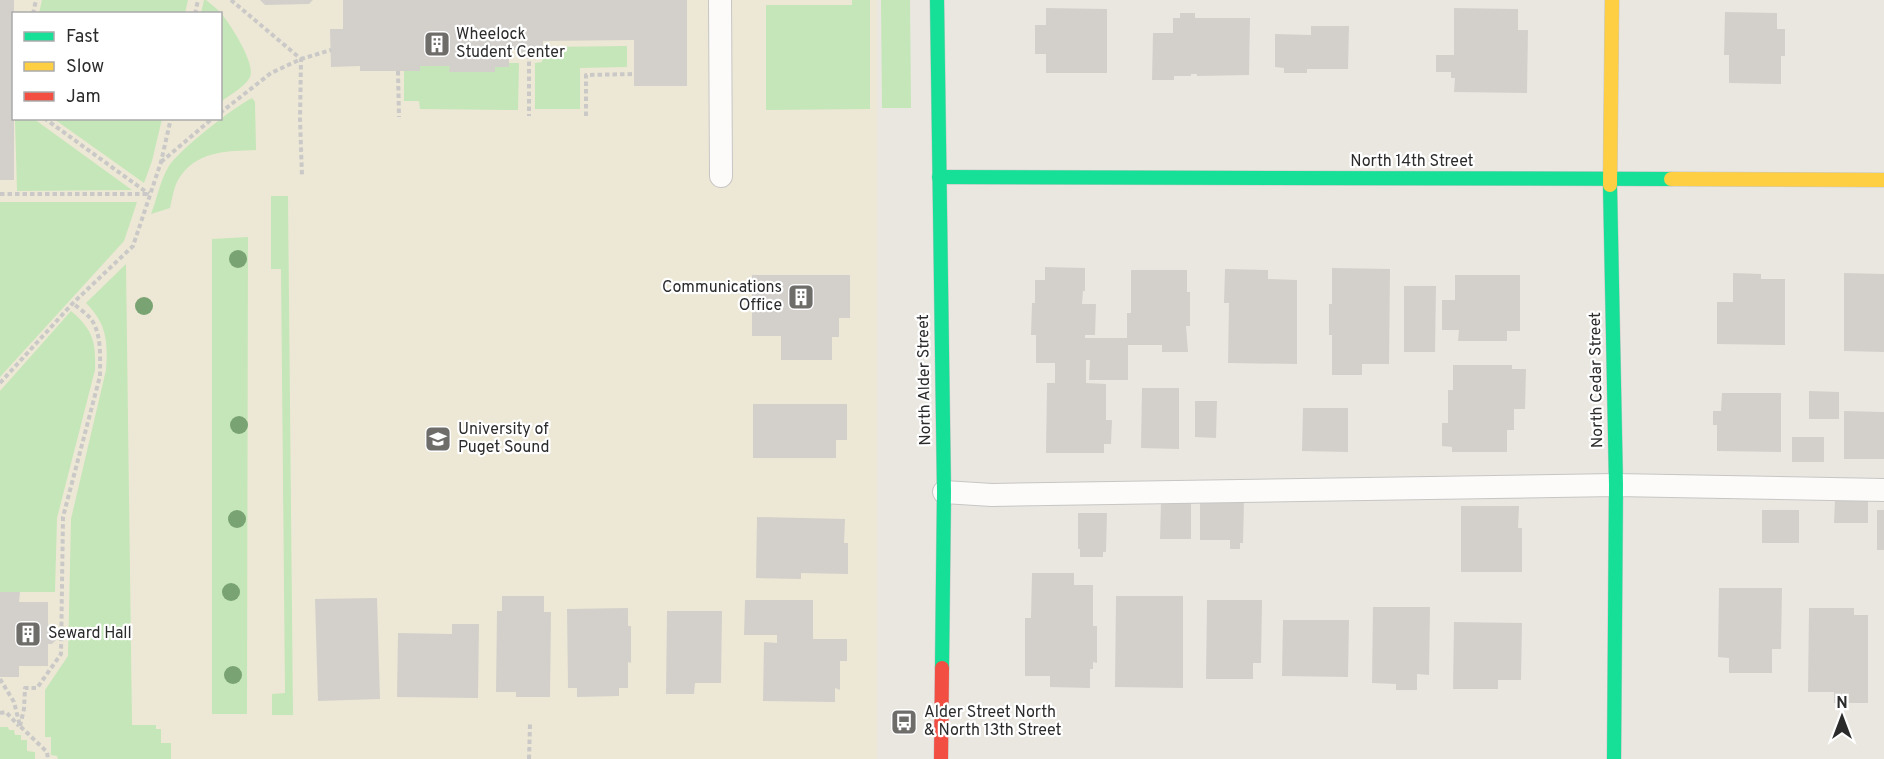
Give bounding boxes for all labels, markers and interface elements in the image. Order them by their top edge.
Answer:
legend [12,12,222,120]
place label: Wheelock Student Center [456,25,565,63]
text: Fast [66,26,99,49]
building icon: Wheelock Student Center [422,29,452,59]
text: Slow [66,56,104,79]
text: Jam [66,86,101,109]
street label: North 14th Street [1350,152,1474,172]
place label: Communications Office [662,278,782,316]
building icon: Communications Office [786,282,816,312]
street label: North Cedar Street [1586,312,1608,448]
street label: North Alder Street [914,314,936,446]
place label: University of Puget Sound [458,420,550,458]
school or university icon: University of Puget Sound [423,424,453,454]
building icon: Seward Hall [13,619,43,649]
place label: Seward Hall [48,624,132,644]
north arrow [1812,687,1872,747]
text: N [1836,694,1848,714]
place label: Alder Street North & North 13th Street [924,703,1062,741]
bus stop icon: Alder Street North & North 13th Street [889,707,919,737]

